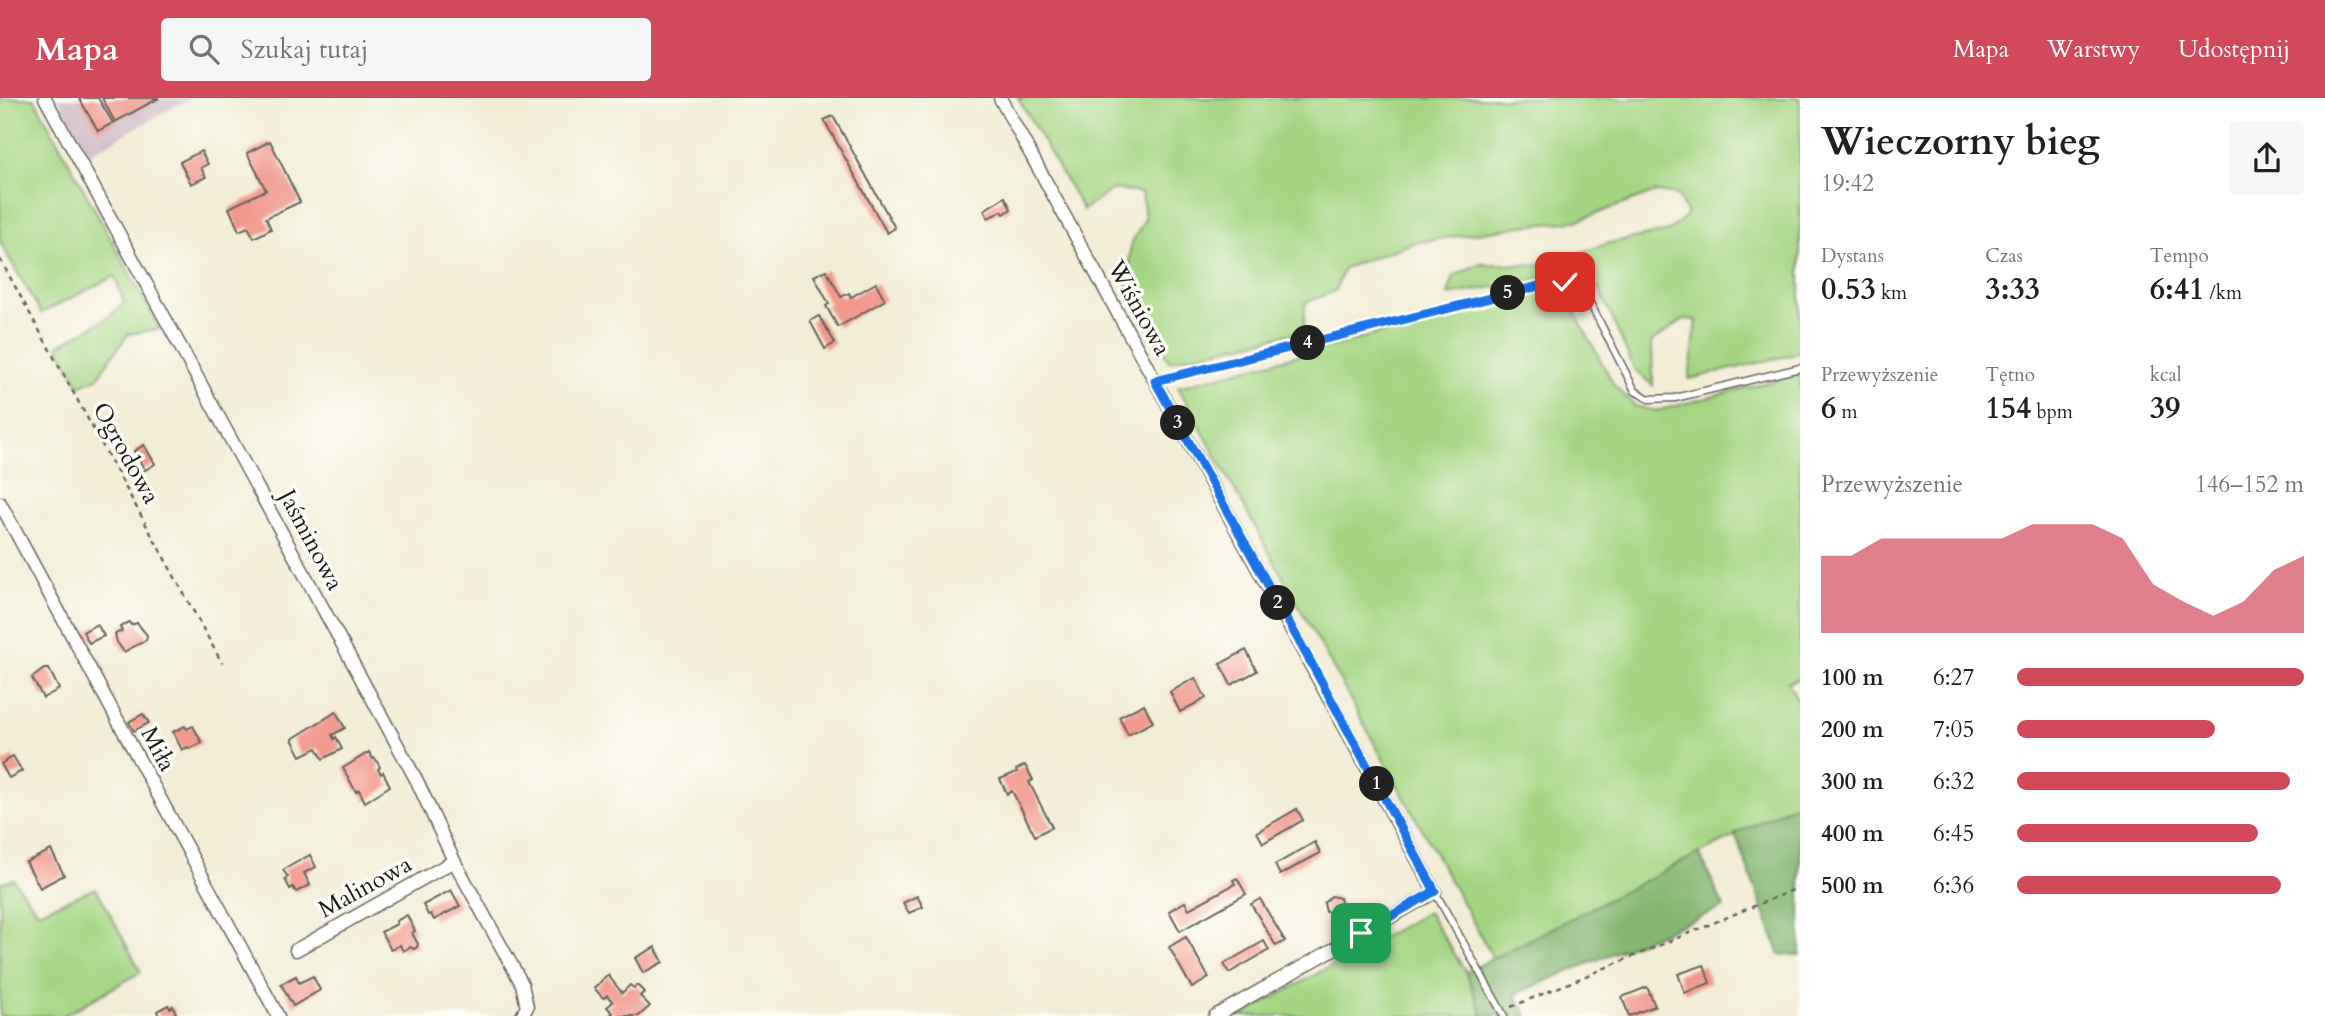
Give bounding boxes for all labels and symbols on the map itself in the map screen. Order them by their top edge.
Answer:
pin [1535,252,1595,312]
street label: Wiśniowa [1099,254,1179,362]
pin: 5 [1490,276,1526,310]
pin: 4 [1290,326,1326,360]
street label: Ogrodowa [85,396,168,510]
pin: 3 [1160,406,1196,440]
street label: Jaśminowa [269,481,352,597]
pin: 2 [1260,586,1296,620]
street label: Miła [133,721,184,778]
pin: 1 [1360,766,1394,802]
street label: Malinowa [312,848,418,926]
pin [1331,903,1391,963]

